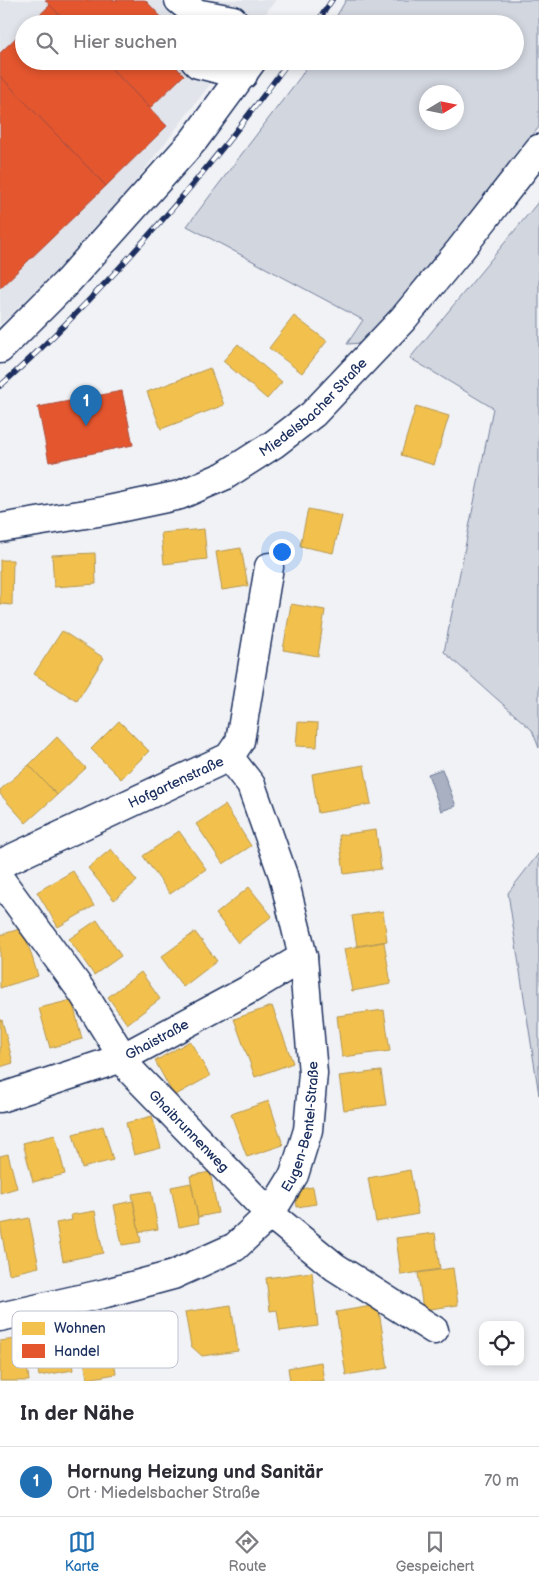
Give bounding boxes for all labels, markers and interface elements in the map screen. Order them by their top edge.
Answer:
search box [15,15,524,70]
icon: search [33,29,61,57]
text: Hier suchen [73,31,177,54]
north arrow [419,85,464,130]
street label: Miedelsbacher Straße [256,355,371,460]
pin: 1 [70,385,102,426]
your location [269,539,295,565]
street label: Hofgartenstraße [126,753,226,812]
street label: Ghaistraße [122,1016,192,1064]
street label: Eugen-Bentel-Straße [278,1061,322,1195]
street label: Ghaibrunnenweg [145,1087,232,1176]
legend [12,1311,178,1368]
text: Wohnen [54,1320,106,1337]
map controls [479,1321,524,1366]
button: locate [479,1321,524,1366]
text: Handel [54,1343,100,1360]
text: In der Nähe [20,1401,134,1426]
text: Hornung Heizung und Sanitär [67,1461,323,1484]
text: 1 [33,1472,39,1491]
text: 70 m [484,1472,519,1491]
text: Ort · Miedelsbacher Straße [67,1484,260,1503]
tab: Karte [65,1528,99,1575]
tab: Route [229,1528,266,1575]
tab: Gespeichert [396,1528,474,1575]

